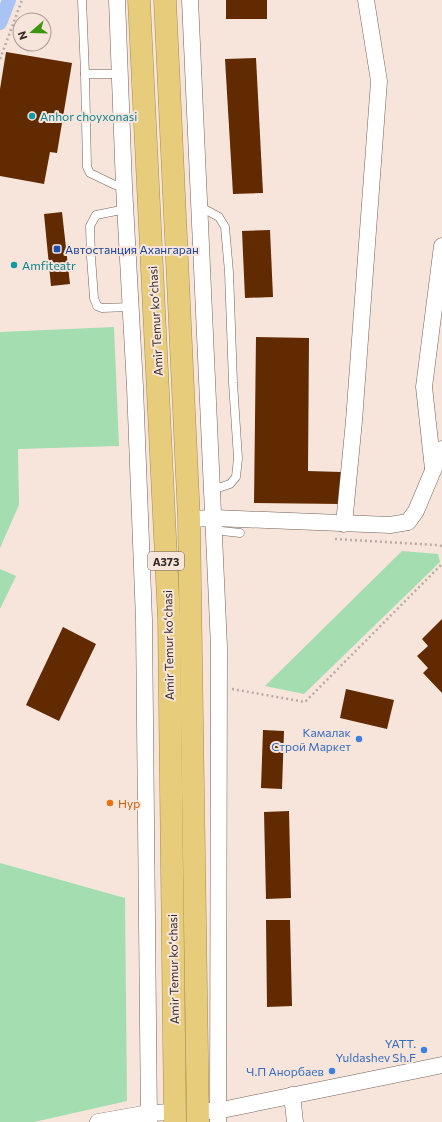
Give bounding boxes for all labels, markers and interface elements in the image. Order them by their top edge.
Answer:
north arrow [12,12,52,52]
text: N [15,29,30,42]
place label: Anhor choyxonasi [40,109,137,123]
marker: Anhor choyxonasi [27,111,37,121]
place label: Автостанция Ахангаран [65,242,199,256]
marker: Автостанция Ахангаран [52,244,62,254]
place label: Amfiteatr [22,258,76,272]
marker: Amfiteatr [9,260,19,270]
street label: Amir Temur koʻchasi [145,266,165,376]
road number: A373 [148,552,184,570]
street label: Amir Temur koʻchasi [160,590,176,700]
place label: Камалак Строй Маркет [271,725,352,753]
marker: Камалак Строй Маркет [354,734,364,744]
place label: Нур [118,796,140,810]
marker: Нур [105,798,115,808]
street label: Amir Temur koʻchasi [165,914,181,1024]
place label: YATT. Yuldashev Sh.F [335,1036,416,1064]
marker: YATT. Yuldashev Sh.F [419,1045,429,1055]
place label: Ч.П Анорбаев [246,1064,324,1078]
marker: Ч.П Анорбаев [327,1066,337,1076]

